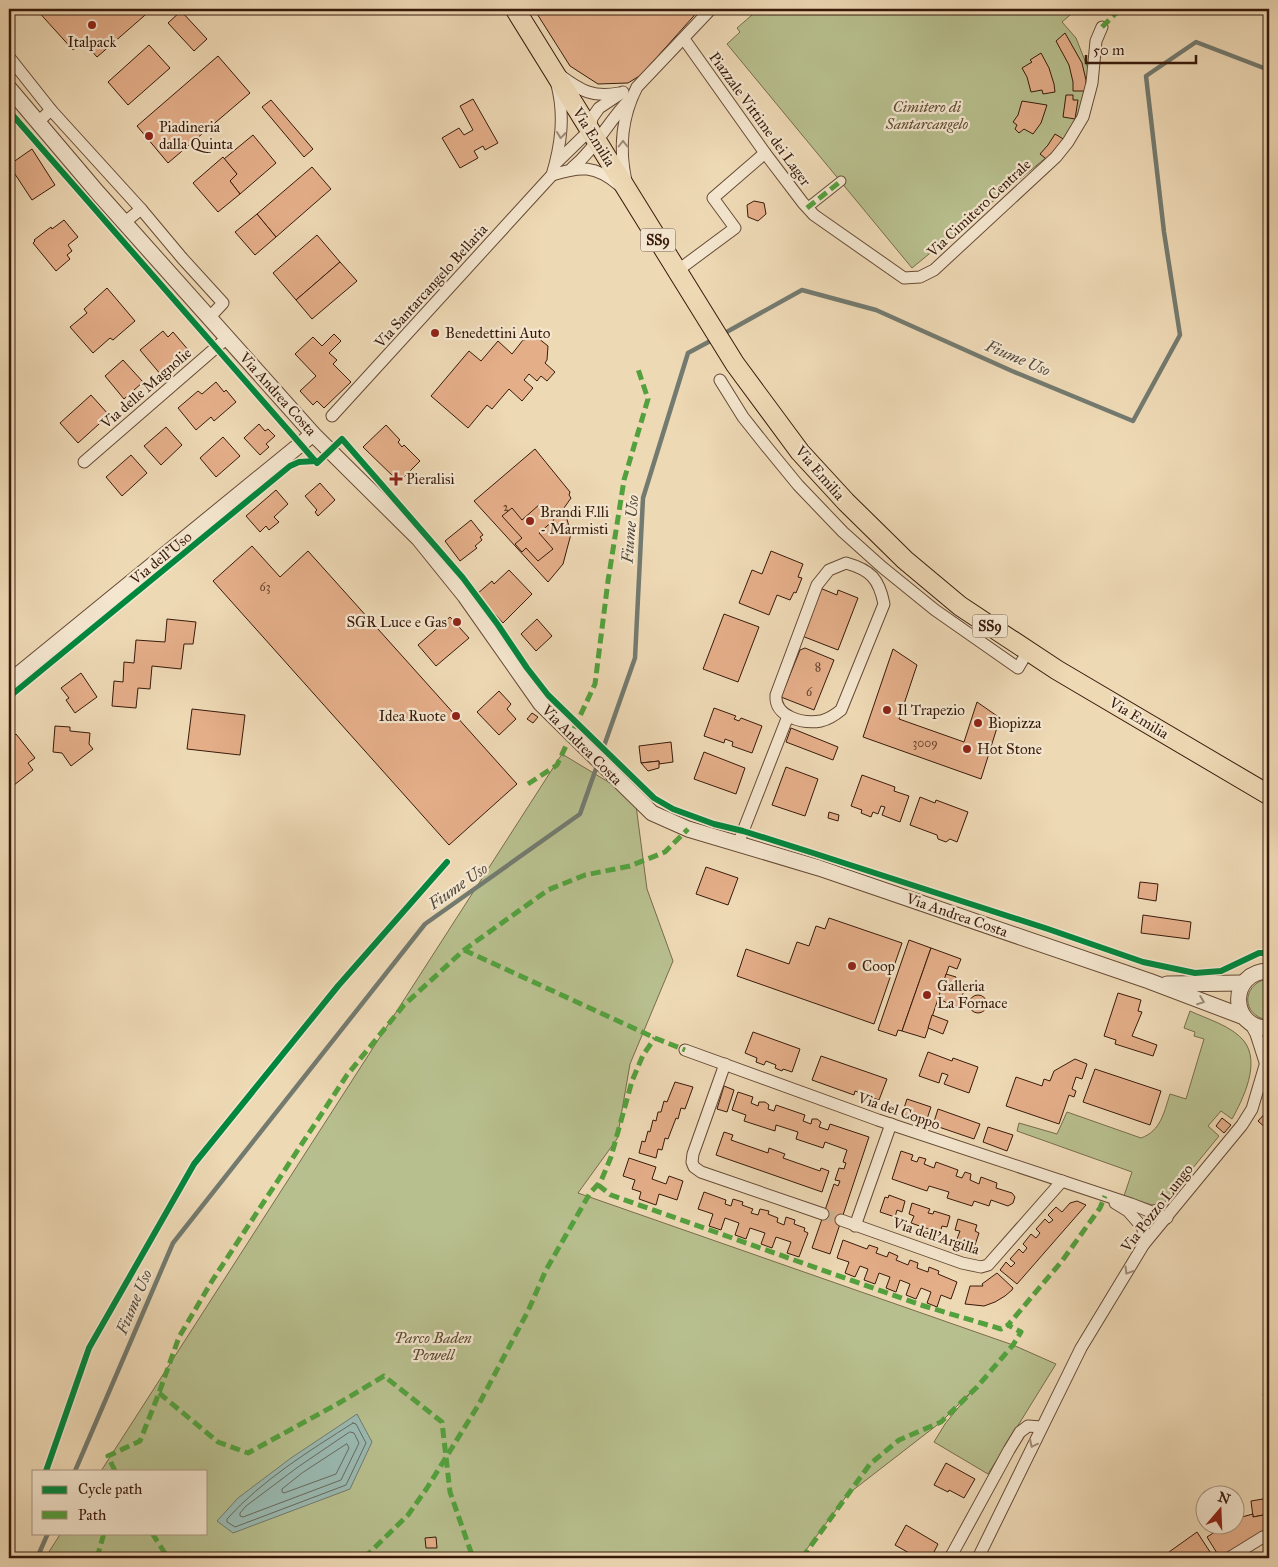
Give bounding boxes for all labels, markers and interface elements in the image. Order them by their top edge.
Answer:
marker: Italpack [86,19,98,31]
scale bar [1086,32,1196,64]
place label: Italpack [68,33,116,51]
text: 50 m [1093,41,1125,59]
street label: Piazzale Vittime dei Lager [705,48,815,190]
park label: Cimitero di Santarcangelo [885,98,969,133]
street label: Via Emilia [568,103,619,170]
place label: Piadineria dalla Quinta [159,118,234,153]
marker: Piadineria dalla Quinta [143,130,155,142]
one-way arrow [555,131,566,139]
one-way arrow [618,140,628,148]
street label: Via Cimitero Centrale [923,155,1035,261]
street label: Via Santarcangelo Bellaria [370,220,492,352]
road number: SS9 [640,228,676,252]
place label: Benedettini Auto [445,324,551,342]
marker: Benedettini Auto [429,327,441,339]
water label: Fiume Uso [982,336,1053,380]
street label: Via delle Magnolie [96,344,195,433]
street label: Via Andrea Costa [235,348,321,440]
street label: Via Emilia [791,441,849,504]
place label: Pieralisi [406,470,455,488]
marker: Pieralisi [390,473,402,485]
water label: Fiume Uso [617,494,642,565]
house number: 2 [503,500,509,514]
place label: Brandi F.lli - Marmisti [540,503,609,538]
marker: Brandi F.lli - Marmisti [524,515,536,527]
street label: Via dell'Uso [126,527,196,589]
house number: 63 [260,580,271,594]
place label: SGR Luce e Gas [346,613,447,631]
road number: SS9 [972,614,1008,638]
marker: SGR Luce e Gas [451,616,463,628]
house number: 8 [815,660,821,674]
house number: 6 [806,685,813,699]
street label: Via Emilia [1105,693,1173,743]
street label: Via Andrea Costa [537,700,626,789]
place label: Il Trapezio [897,701,965,719]
marker: Il Trapezio [881,704,893,716]
place label: Idea Ruote [379,707,446,725]
marker: Idea Ruote [450,710,462,722]
place label: Biopizza [988,714,1042,732]
marker: Biopizza [972,717,984,729]
house number: 3009 [912,736,938,750]
place label: Hot Stone [977,740,1042,758]
marker: Hot Stone [961,743,973,755]
water label: Fiume Uso [424,859,491,914]
street label: Via Andrea Costa [903,889,1011,941]
place label: Coop [862,957,895,975]
marker: Coop [846,960,858,972]
place label: Galleria La Fornace [937,977,1007,1012]
marker: Galleria La Fornace [921,989,933,1001]
one-way arrow [1196,995,1205,1005]
street label: Via del Coppo [855,1088,943,1134]
street label: Via Pozzo Lungo [1116,1160,1197,1256]
street label: Via dell'Argilla [889,1213,982,1259]
one-way arrow [1124,1265,1134,1274]
water label: Fiume Uso [112,1267,156,1338]
park label: Parco Baden Powell [394,1329,472,1364]
one-way arrow [1029,1439,1039,1448]
legend [32,1470,208,1534]
text: Cycle path [78,1480,143,1498]
north arrow [1196,1484,1246,1534]
text: N [1216,1488,1233,1508]
text: Path [78,1506,107,1524]

